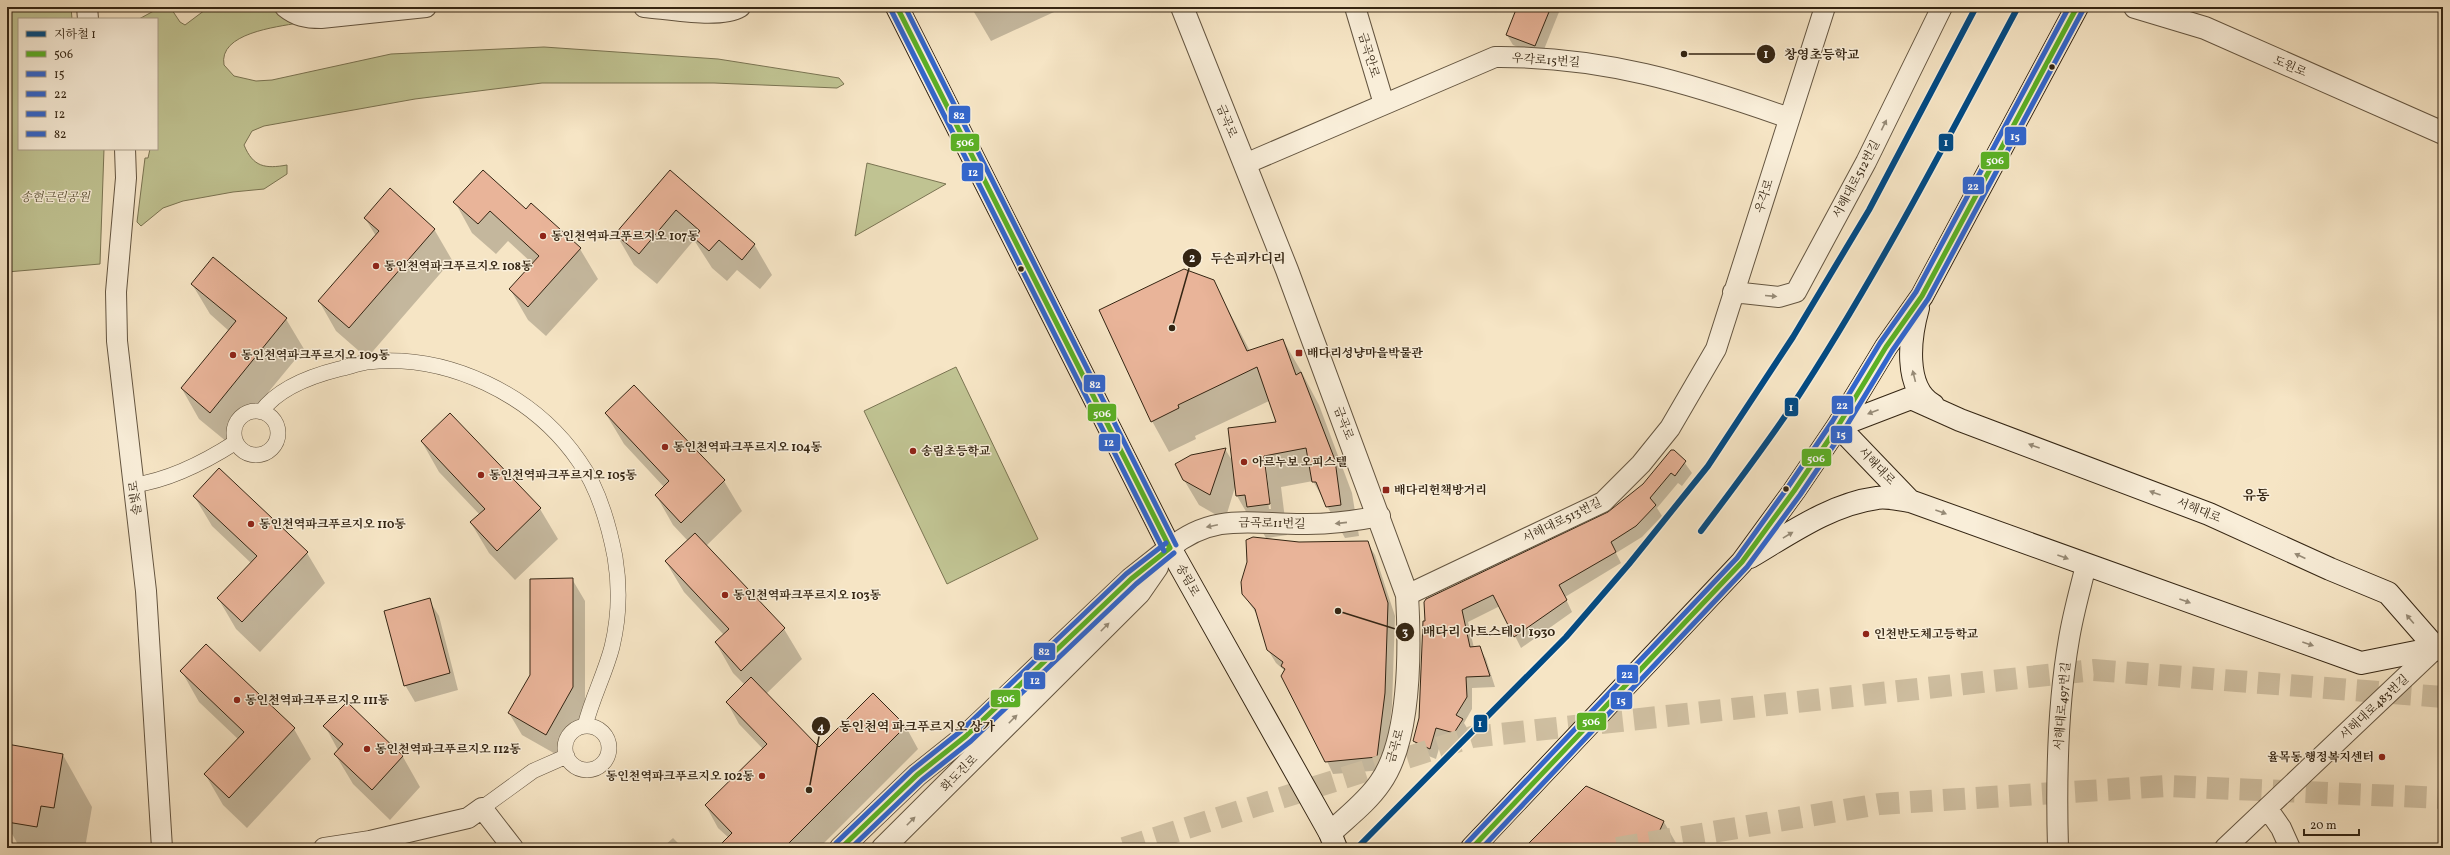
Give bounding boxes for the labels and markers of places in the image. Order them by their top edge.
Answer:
callout: 창영초등학교 [1756,42,1867,67]
unlabelled marker [2047,62,2057,72]
place label: 동인천역파크푸르지오 107동 [551,229,699,245]
marker: 동인천역파크푸르지오 107동 [538,231,548,241]
callout: 두손피카디리 [1182,246,1294,271]
place label: 동인천역파크푸르지오 108동 [384,259,533,275]
marker: 동인천역파크푸르지오 108동 [371,261,381,271]
unlabelled marker [1016,264,1026,274]
place label: 배다리성냥마을박물관 [1307,346,1423,362]
place label: 동인천역파크푸르지오 109동 [241,348,390,364]
marker: 배다리성냥마을박물관 [1294,348,1304,358]
marker: 동인천역파크푸르지오 109동 [228,350,238,360]
place label: 동인천역파크푸르지오 104동 [673,440,823,456]
marker: 동인천역파크푸르지오 104동 [660,442,670,452]
place label: 송림초등학교 [921,444,991,460]
marker: 송림초등학교 [908,446,918,456]
place label: 아르누보 오피스텔 [1252,455,1347,471]
marker: 아르누보 오피스텔 [1239,457,1249,467]
place label: 동인천역파크푸르지오 105동 [489,468,637,484]
marker: 동인천역파크푸르지오 105동 [476,470,486,480]
place label: 배다리헌책방거리 [1394,483,1487,499]
unlabelled marker [1781,484,1791,494]
marker: 배다리헌책방거리 [1381,485,1391,495]
place label: 동인천역파크푸르지오 110동 [259,517,406,533]
marker: 동인천역파크푸르지오 110동 [246,519,256,529]
place label: 동인천역파크푸르지오 103동 [733,588,882,604]
marker: 동인천역파크푸르지오 103동 [720,590,730,600]
callout: 배다리 아트스테이 1930 [1395,619,1563,644]
place label: 인천반도체고등학교 [1874,627,1979,643]
marker: 인천반도체고등학교 [1861,629,1871,639]
place label: 동인천역파크푸르지오 111동 [245,693,390,709]
marker: 동인천역파크푸르지오 111동 [232,695,242,705]
callout: 동인천역 파크푸르지오 상가 [811,714,1003,739]
place label: 동인천역파크푸르지오 112동 [375,742,521,758]
marker: 동인천역파크푸르지오 112동 [362,744,372,754]
place label: 율목동 행정복지센터 [2267,750,2374,766]
marker: 율목동 행정복지센터 [2377,752,2387,762]
place label: 동인천역파크푸르지오 102동 [606,769,754,785]
marker: 동인천역파크푸르지오 102동 [757,771,767,781]

